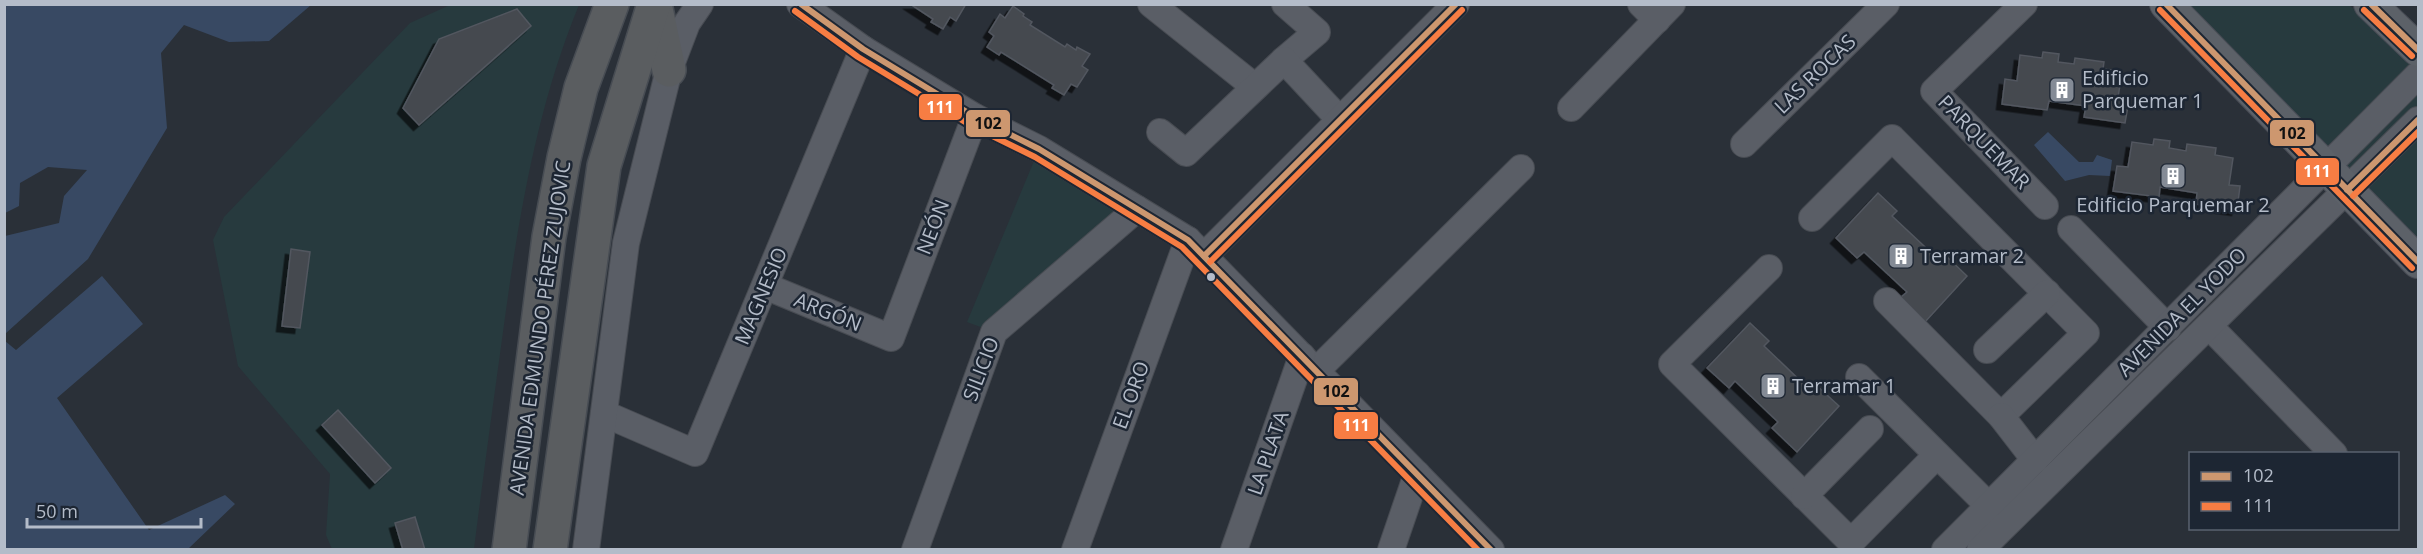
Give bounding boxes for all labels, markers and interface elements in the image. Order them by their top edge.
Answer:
street label: LAS ROCAS [1768,28,1861,119]
place label: Edificio Parquemar 1 [2082,64,2203,114]
building icon: Edificio Parquemar 1 [2047,75,2077,105]
street label: PARQUEMAR [1933,89,2037,195]
line badge: 111 [918,93,963,121]
text: 111 [926,96,954,118]
line badge: 102 [965,109,1011,138]
text: 102 [974,112,1002,134]
line badge: 102 [2269,119,2315,147]
text: 102 [2278,122,2306,144]
line badge: 111 [2295,157,2340,186]
street label: AVENIDA EDMUNDO PÉREZ ZUJOVIC [503,159,576,497]
text: 111 [2303,160,2331,182]
building icon: Edificio Parquemar 2 [2158,161,2188,191]
place label: Edificio Parquemar 2 [2076,191,2270,218]
street label: NEÓN [910,195,955,258]
building icon: Terramar 2 [1886,241,1916,271]
street label: AVENIDA EL YODO [2111,241,2252,382]
place label: Terramar 2 [1920,242,2024,269]
street label: MAGNESIO [728,243,793,349]
unlabelled marker [1205,271,1217,283]
street label: ARGÓN [791,286,866,337]
street label: SILICIO [956,333,1005,405]
street label: EL ORO [1106,357,1155,432]
building icon: Terramar 1 [1758,371,1788,401]
place label: Terramar 1 [1792,372,1896,399]
line badge: 102 [1313,377,1359,406]
text: 102 [1322,380,1350,402]
street label: LA PLATA [1241,407,1295,498]
line badge: 111 [1333,411,1379,440]
text: 111 [1342,414,1370,436]
legend [2189,452,2399,530]
text: 102 [2243,463,2274,487]
scale bar [27,491,201,529]
text: 111 [2243,493,2274,517]
text: 50 m [36,499,78,523]

